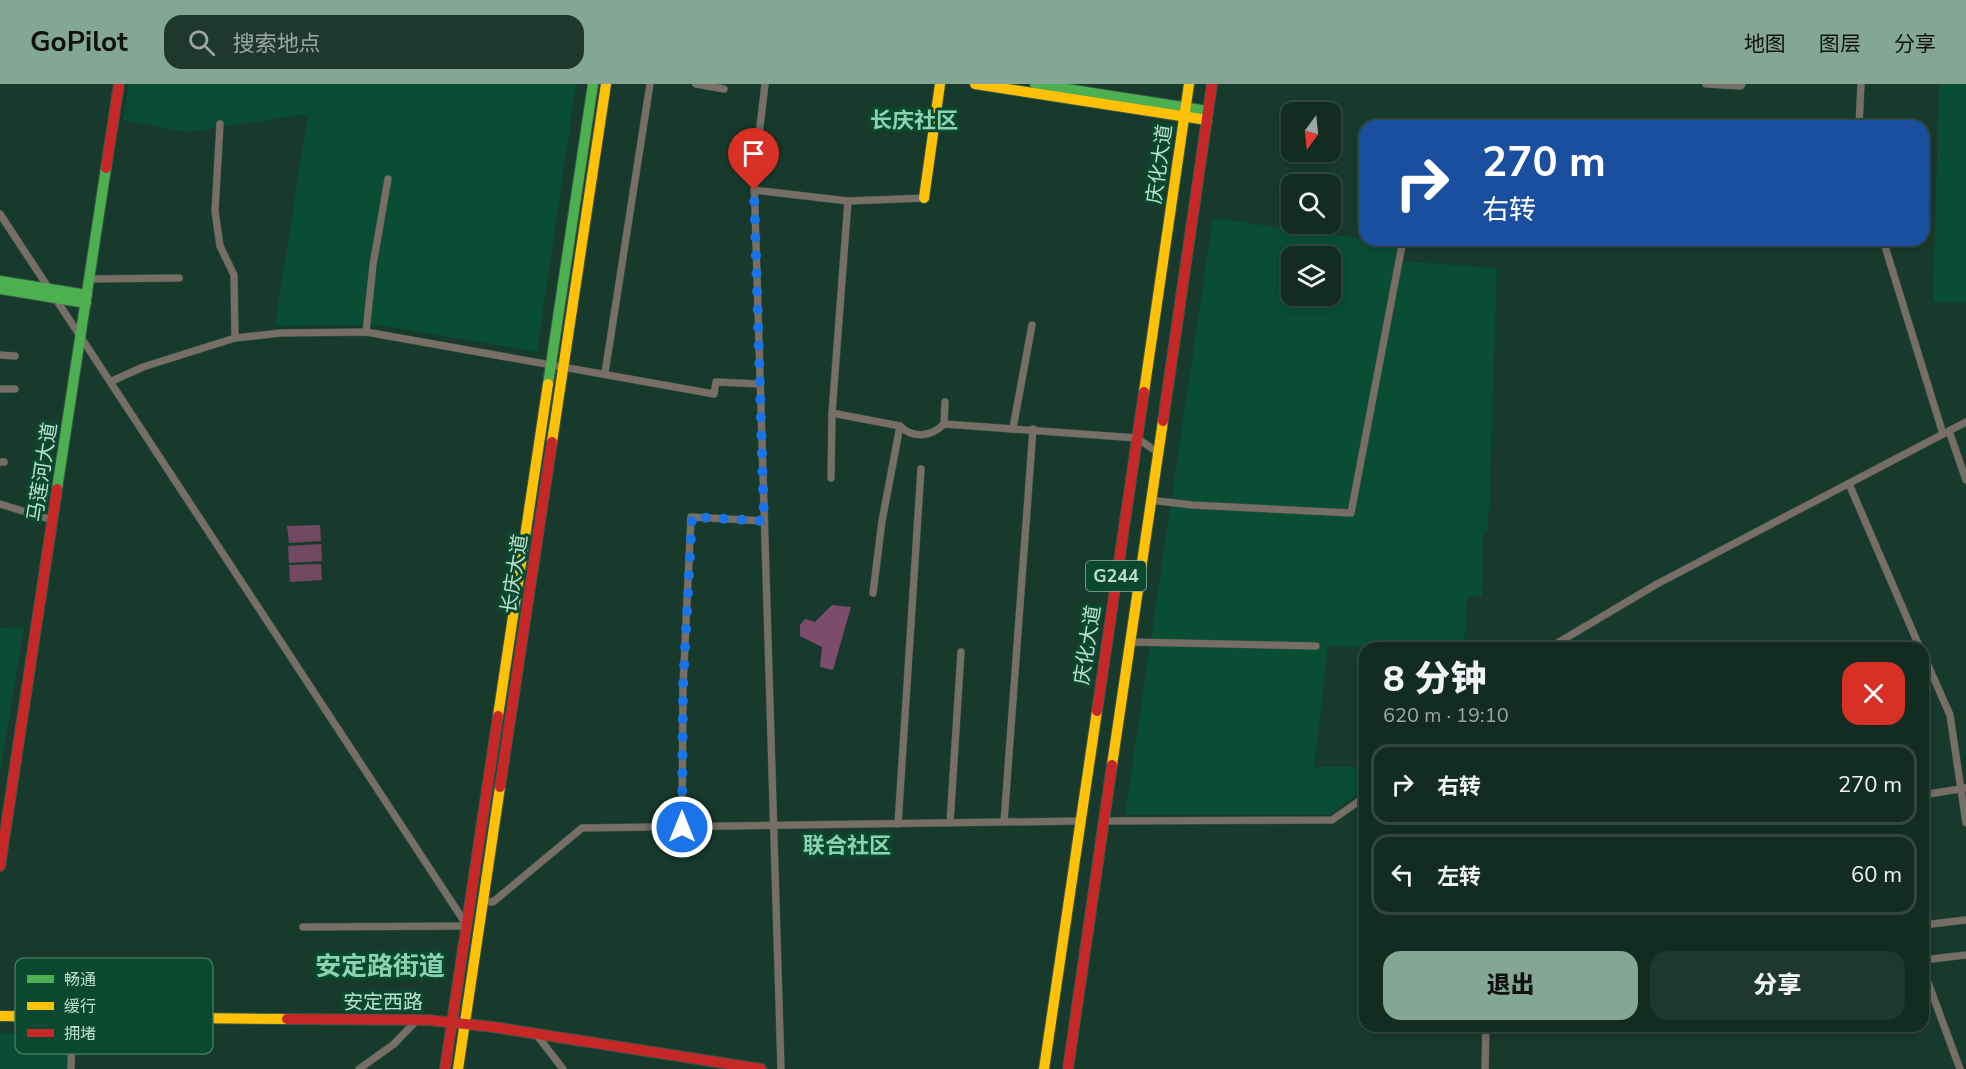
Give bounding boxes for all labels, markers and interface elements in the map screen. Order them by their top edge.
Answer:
search box [164,15,584,69]
text: GoPilot [30,23,128,61]
icon: search [185,26,218,59]
text: 搜索地点 [233,29,321,59]
text: 地图 [1744,30,1786,58]
text: 图层 [1819,30,1861,58]
text: 分享 [1894,30,1936,58]
north arrow [1281,102,1341,162]
map controls [1281,102,1341,306]
district label: 长庆社区 [870,106,958,136]
street label: 庆化大道 [1141,123,1178,206]
pin [728,128,779,190]
text: 270 m [1482,134,1606,191]
icon: arrive [737,137,770,170]
icon: right [1383,144,1461,222]
button: search [1281,174,1341,234]
text: 右转 [1482,192,1536,229]
button: layers [1281,246,1341,306]
street label: 马莲河大道 [21,421,64,524]
street label: 长庆大道 [495,532,534,616]
road number: G244 [1086,561,1146,591]
street label: 庆化大道 [1068,603,1107,687]
text: 8 分钟 [1383,655,1487,704]
button: close [1842,662,1905,725]
text: 620 m · 19:10 [1383,702,1509,729]
icon: right [1386,768,1419,801]
text: 270 m [1838,770,1902,800]
text: 右转 [1437,772,1481,802]
position arrow [650,795,714,859]
district label: 联合社区 [803,831,891,861]
icon: left [1386,858,1419,891]
text: 60 m [1851,860,1902,890]
text: 左转 [1437,862,1481,892]
district label: 安定路街道 [315,949,445,984]
button: 退出 [1383,951,1638,1020]
button: 分享 [1650,951,1905,1020]
legend [15,958,213,1054]
text: 畅通 [64,969,96,991]
street label: 安定西路 [343,989,423,1016]
text: 缓行 [64,996,96,1018]
text: 拥堵 [64,1023,96,1045]

